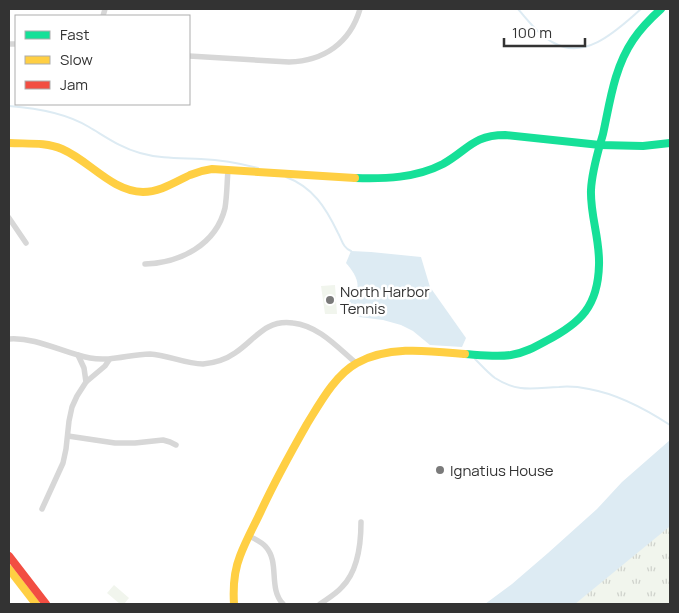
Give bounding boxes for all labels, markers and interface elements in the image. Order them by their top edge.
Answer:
legend [15,15,190,105]
scale bar [504,15,585,47]
text: 100 m [512,22,552,43]
text: Fast [60,24,89,45]
text: Slow [60,49,93,70]
text: Jam [60,74,88,95]
place label: North Harbor Tennis [340,281,430,319]
marker: North Harbor Tennis [324,294,336,306]
place label: Ignatius House [450,460,554,481]
marker: Ignatius House [434,464,446,476]

